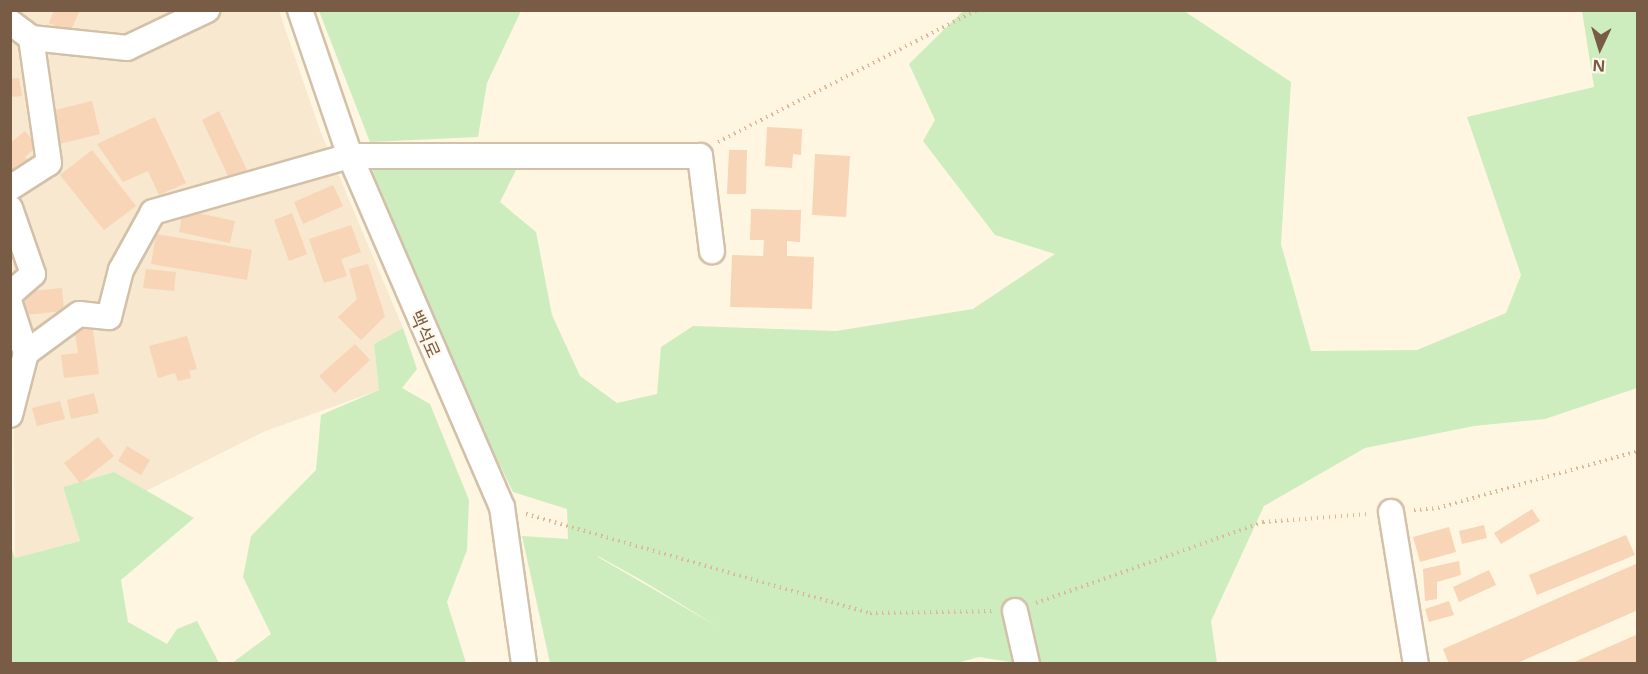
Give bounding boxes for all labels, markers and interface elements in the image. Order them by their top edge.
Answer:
north arrow [1570,18,1630,78]
text: N [1591,55,1606,77]
street label: 백석로 [405,307,445,361]

